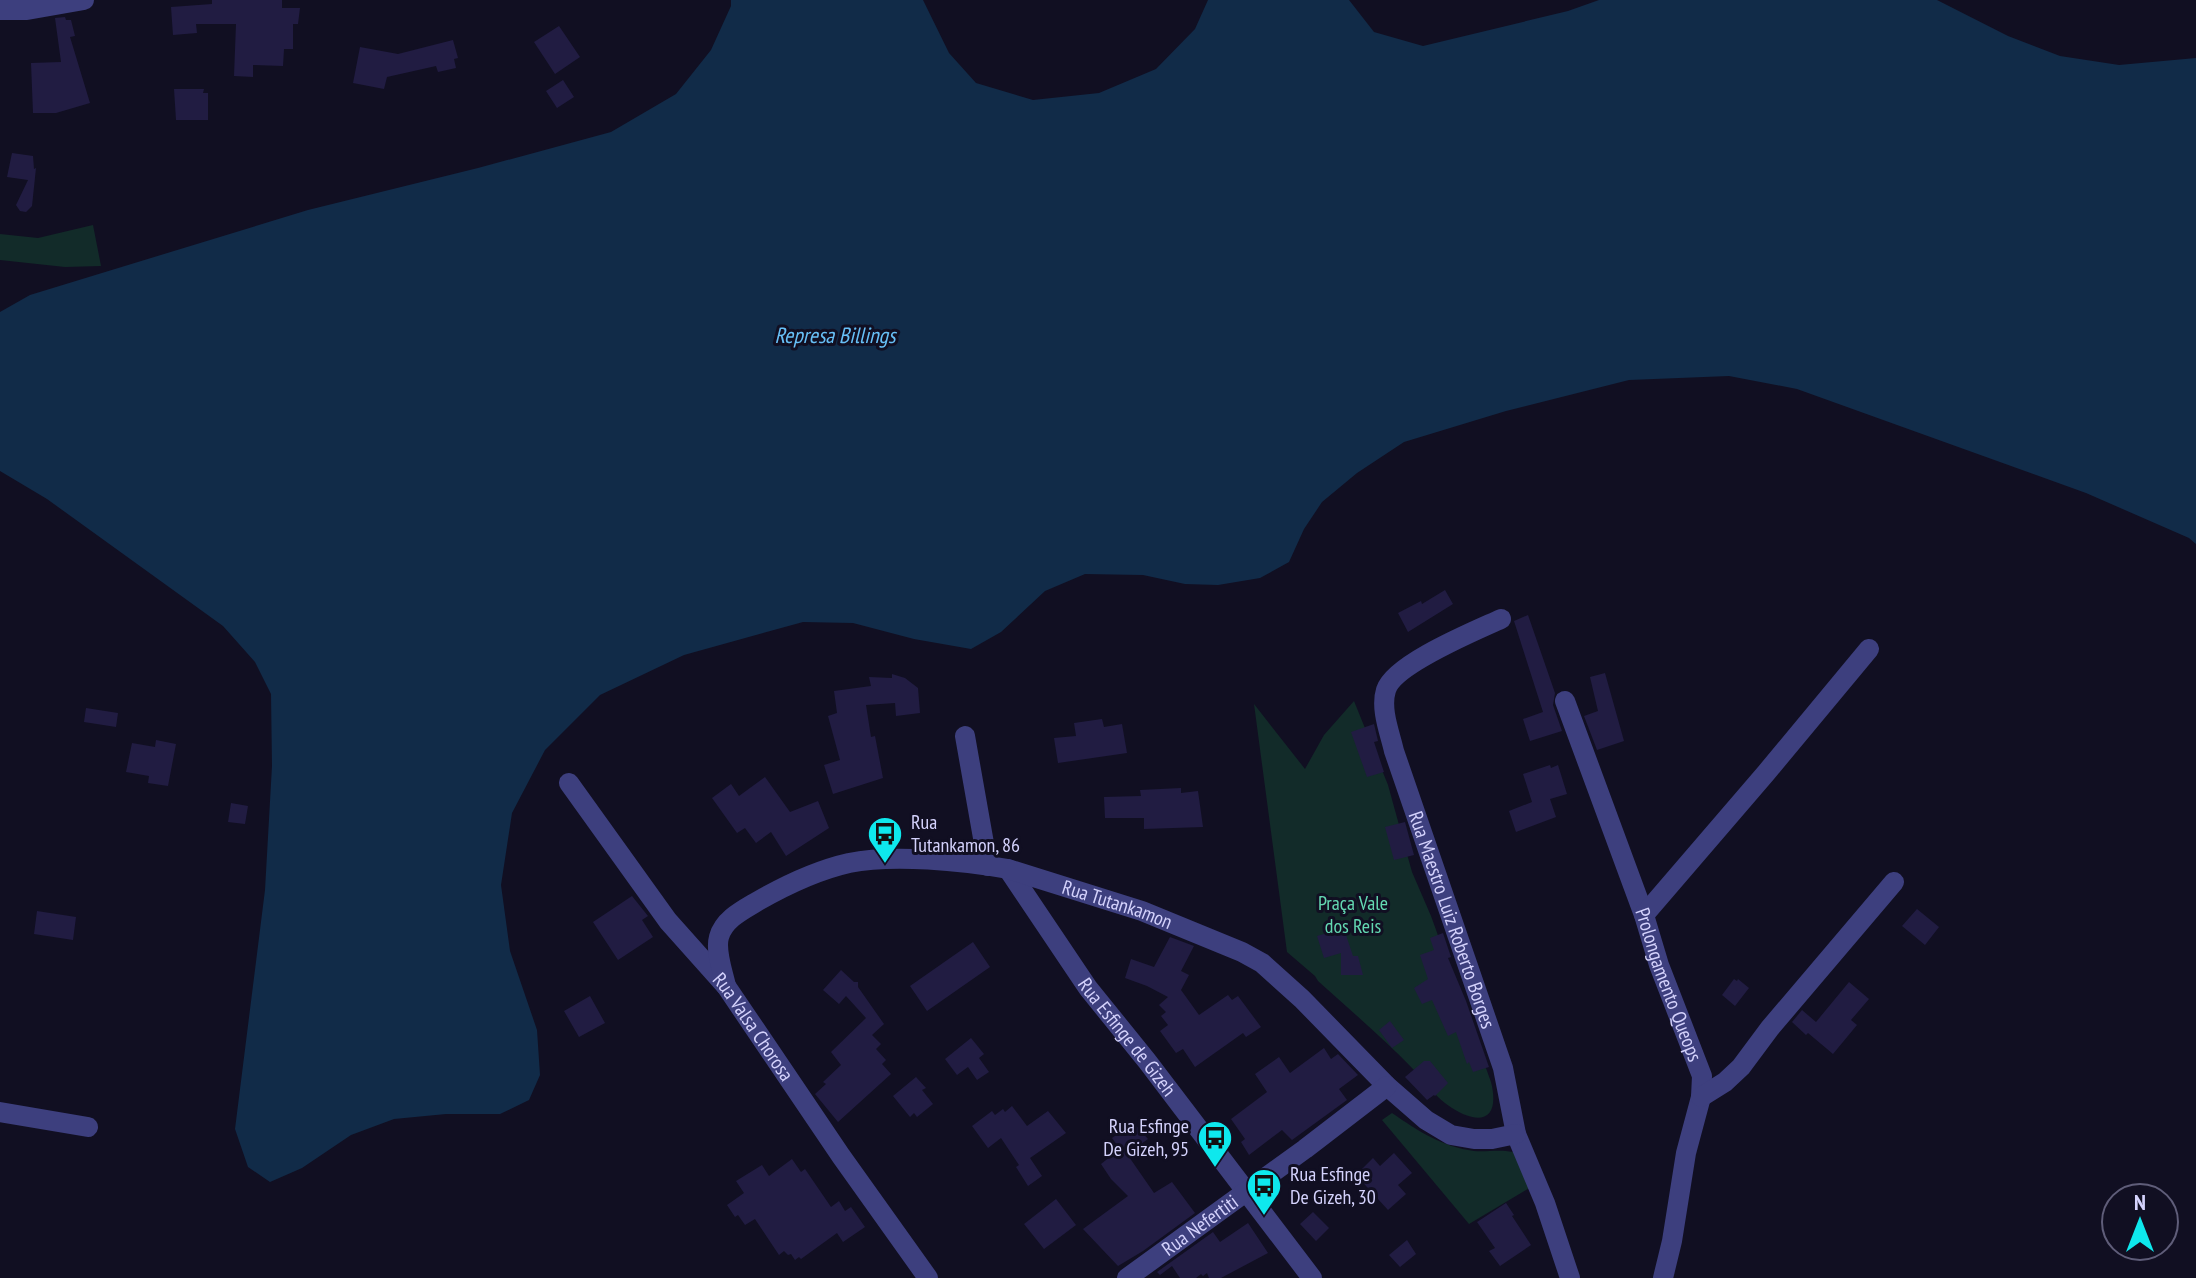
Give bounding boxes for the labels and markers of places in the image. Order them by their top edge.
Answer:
place label: Rua Tutankamon, 86 [911,809,1020,858]
bus stop icon: Rua Tutankamon, 86 [866,815,904,865]
place label: Rua Esfinge De Gizeh, 95 [1103,1113,1189,1162]
bus stop icon: Rua Esfinge De Gizeh, 95 [1196,1119,1234,1169]
place label: Rua Esfinge De Gizeh, 30 [1290,1161,1376,1210]
bus stop icon: Rua Esfinge De Gizeh, 30 [1245,1167,1283,1217]

